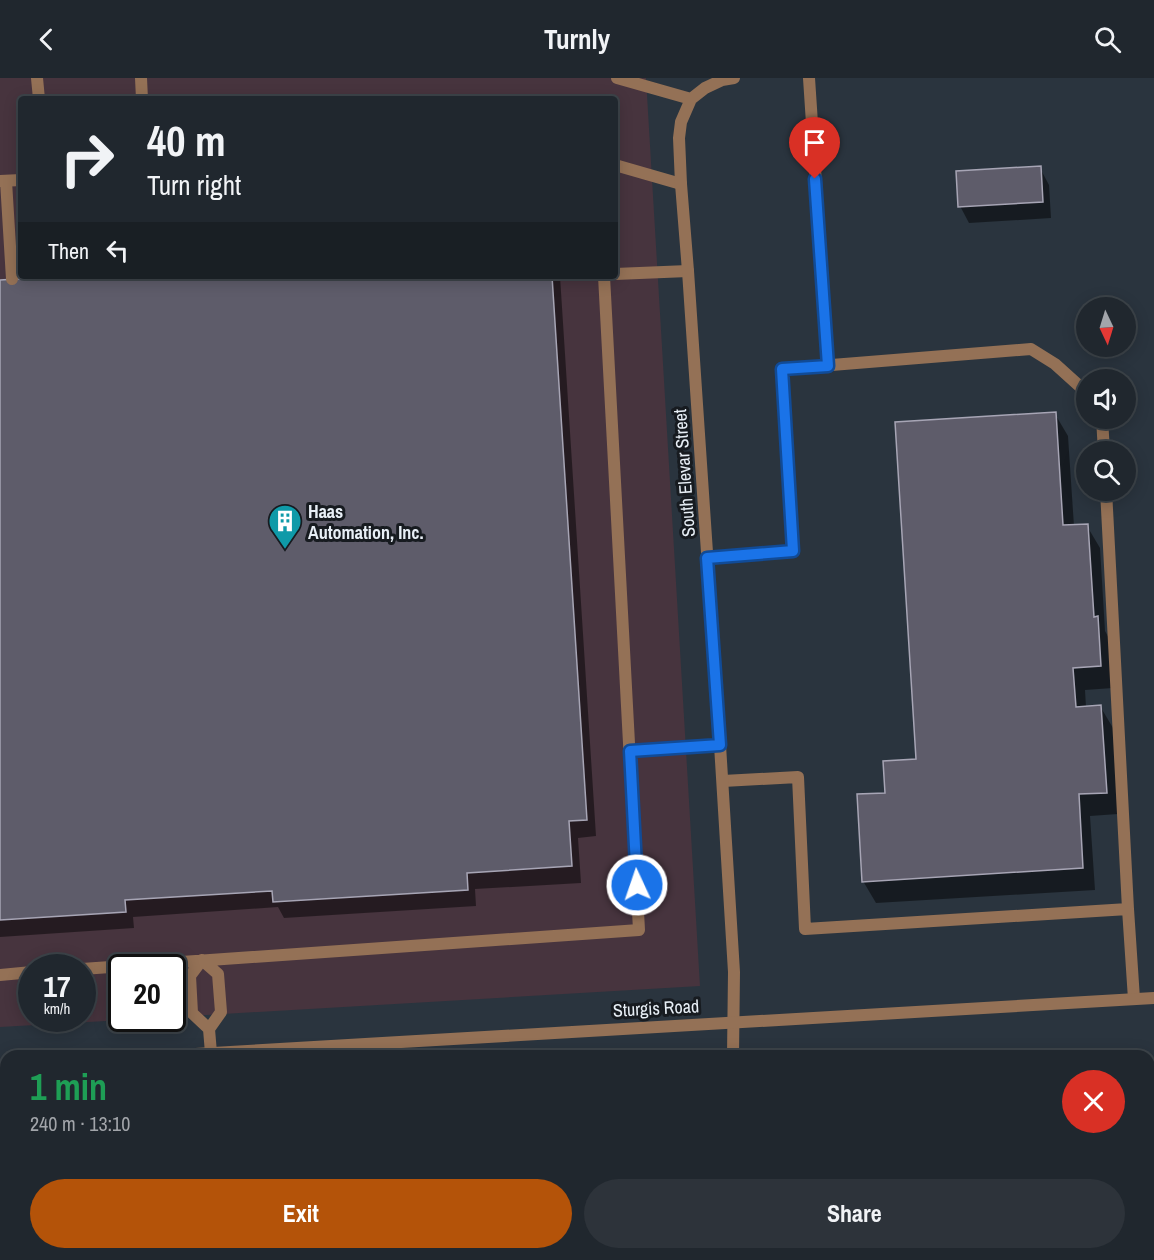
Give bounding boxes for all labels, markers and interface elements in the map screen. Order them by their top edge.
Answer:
text: Turnly [544,21,610,57]
icon: back [30,23,63,56]
icon: search [1091,23,1124,56]
text: 40 m [147,113,226,169]
pin [789,117,840,179]
icon: right [48,120,126,198]
icon: arrive [798,126,831,159]
text: Turn right [147,167,241,203]
icon: left [101,234,134,267]
text: Then [48,236,89,266]
north arrow [1076,297,1136,357]
map controls [1076,297,1136,501]
button: sound [1076,369,1136,429]
street label: South Elevar Street [667,408,701,538]
button: search [1076,441,1136,501]
place label: Haas Automation, Inc. [308,499,424,545]
building icon: Haas Automation, Inc. [267,503,303,550]
position arrow [605,853,669,917]
speed limit sign: 20 [108,954,186,1032]
text: 17 [43,966,71,1006]
street label: Sturgis Road [612,993,700,1023]
text: km/h [44,998,70,1019]
text: 1 min [30,1063,107,1111]
button: close [1062,1070,1125,1133]
text: 240 m · 13:10 [30,1110,130,1137]
button: Exit [30,1179,572,1248]
button: Share [584,1179,1125,1248]

